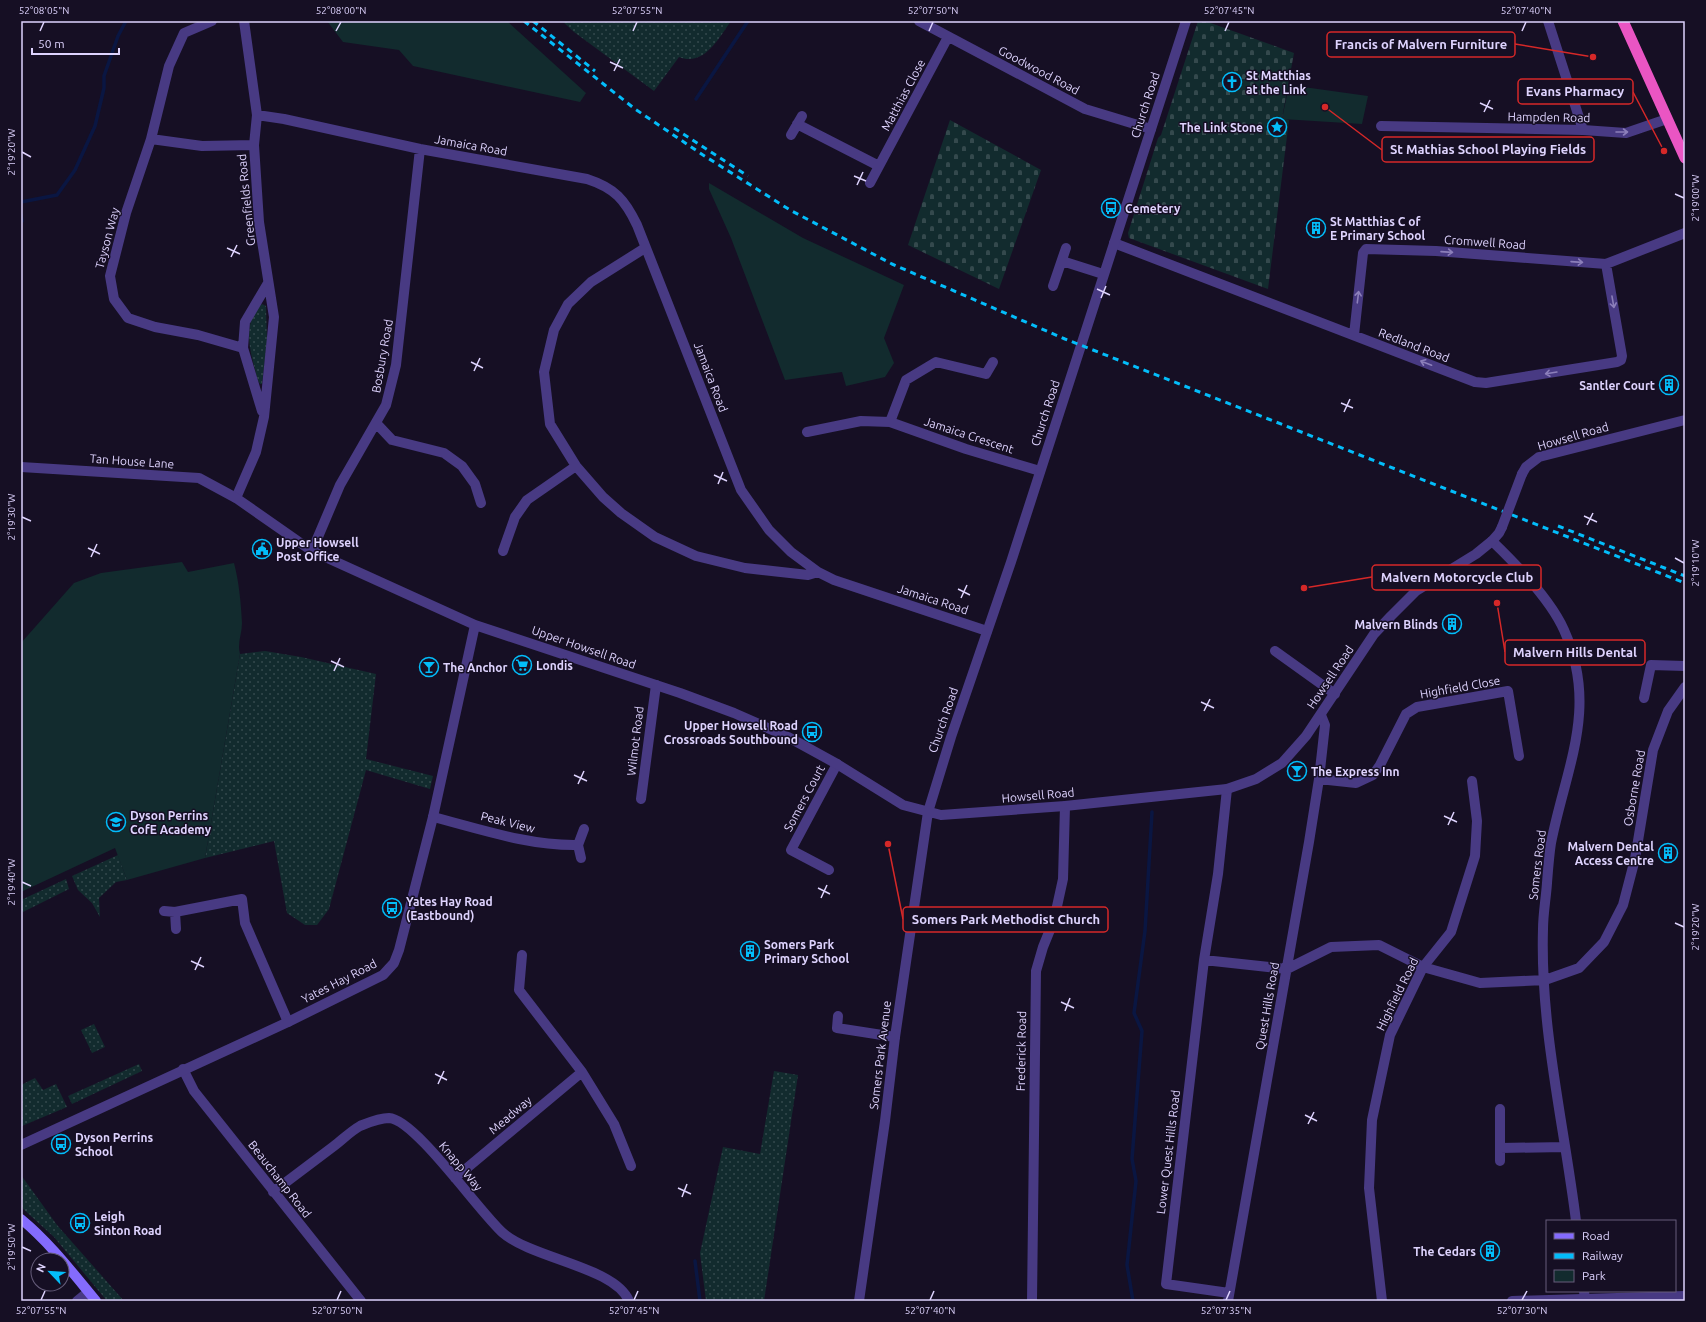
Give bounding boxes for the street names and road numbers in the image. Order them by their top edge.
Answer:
street label: Goodwood Road [996,43,1082,97]
street label: Matthias Close [879,57,927,133]
street label: Church Road [1128,70,1162,140]
street label: Hampden Road [1507,110,1591,124]
street label: Jamaica Road [434,132,508,158]
street label: Greenfields Road [235,153,257,247]
street label: Tayson Way [93,206,121,270]
street label: Cromwell Road [1444,233,1526,251]
street label: Bosbury Road [369,318,395,394]
street label: Redland Road [1377,326,1451,364]
street label: Jamaica Road [692,340,730,414]
street label: Church Road [1028,378,1062,448]
street label: Jamaica Crescent [923,414,1016,456]
street label: Howsell Road [1536,420,1610,452]
street label: Tan House Lane [89,452,175,470]
street label: Jamaica Road [896,581,970,617]
street label: Upper Howsell Road [530,623,638,671]
street label: Howsell Road [1304,643,1356,711]
street label: Highfield Close [1419,674,1501,700]
street label: Church Road [926,686,960,754]
street label: Wilmot Road [624,706,646,776]
street label: Osborne Road [1621,749,1647,827]
street label: Somers Court [781,762,827,833]
street label: Howsell Road [1001,785,1075,805]
street label: Peak View [480,809,537,835]
street label: Somers Road [1526,829,1548,901]
street label: Highfield Road [1374,955,1420,1033]
street label: Yates Hay Road [299,956,379,1006]
street label: Quest Hills Road [1253,961,1281,1051]
street label: Somers Park Avenue [867,1000,893,1110]
street label: Frederick Road [1014,1011,1028,1091]
street label: Lower Quest Hills Road [1154,1089,1182,1215]
street label: Meadway [486,1093,534,1137]
street label: Beauchamp Road [246,1138,314,1220]
street label: Knapp Way [437,1139,485,1193]

